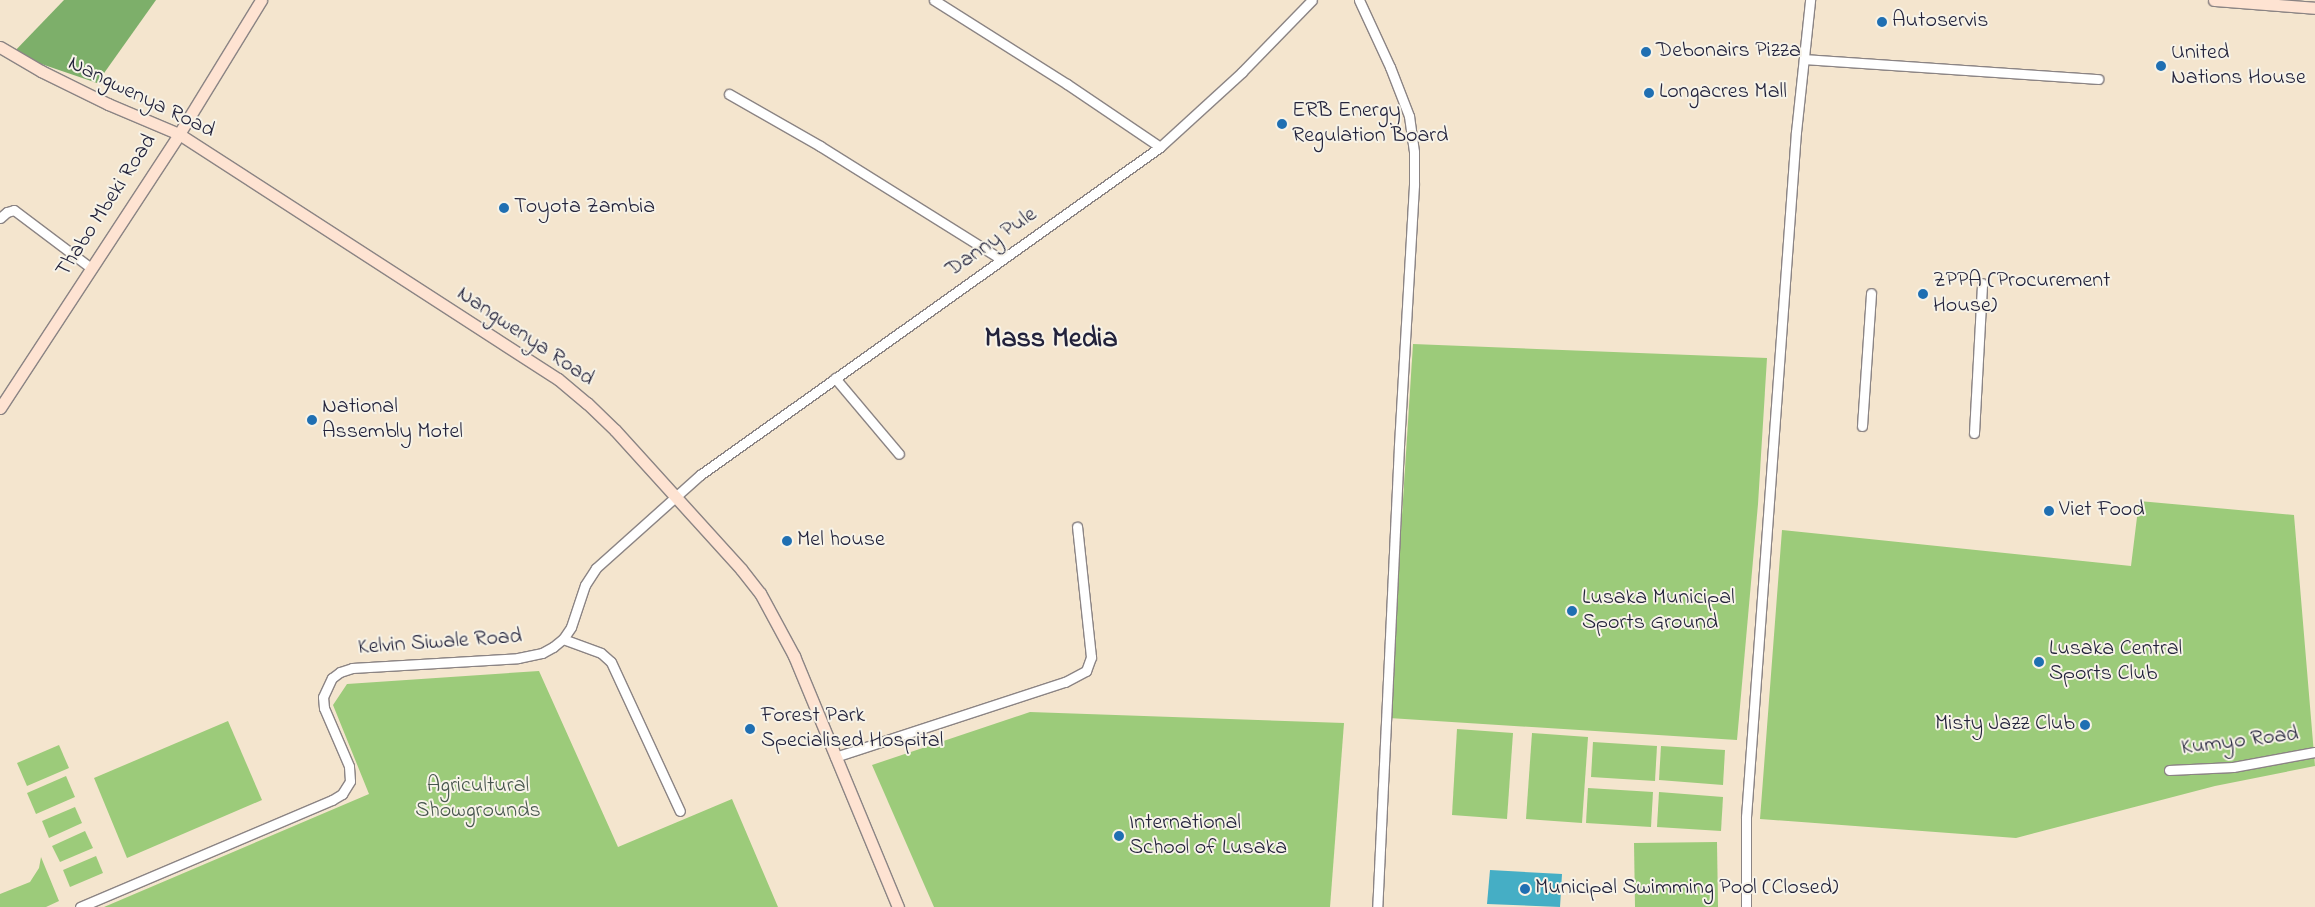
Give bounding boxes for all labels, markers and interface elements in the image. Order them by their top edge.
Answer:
place label: Autoservis [1892,9,1988,35]
marker: Autoservis [1876,16,1888,28]
place label: Debonairs Pizza [1656,39,1801,65]
place label: United Nations House [2171,40,2306,91]
marker: Debonairs Pizza [1640,46,1652,58]
street label: Nangwenya Road [63,51,219,145]
marker: United Nations House [2155,60,2167,72]
place label: Longacres Mall [1659,80,1787,106]
marker: Longacres Mall [1643,87,1655,99]
place label: ERB Energy Regulation Board [1292,98,1448,150]
marker: ERB Energy Regulation Board [1276,118,1288,130]
street label: Thabo Mbeki Road [51,130,163,282]
place label: Toyota Zambia [514,195,655,221]
marker: Toyota Zambia [498,202,510,214]
street label: Danny Pule [941,202,1043,284]
place label: ZPPA (Procurement House) [1933,268,2110,320]
street label: Nangwenya Road [451,281,599,393]
marker: ZPPA (Procurement House) [1917,288,1929,300]
district label: Mass Media [984,323,1118,357]
place label: National Assembly Motel [322,394,463,446]
marker: National Assembly Motel [306,414,318,426]
place label: Viet Food [2059,498,2145,524]
marker: Viet Food [2043,505,2055,517]
place label: Mel house [797,528,885,554]
marker: Mel house [781,535,793,547]
place label: Lusaka Municipal Sports Ground [1582,585,1735,636]
marker: Lusaka Municipal Sports Ground [1566,605,1578,617]
street label: Kelvin Siwale Road [357,624,523,662]
place label: Lusaka Central Sports Club [2049,636,2182,688]
marker: Lusaka Central Sports Club [2033,656,2045,668]
place label: Forest Park Specialised Hospital [761,703,943,754]
place label: Misty Jazz Club [1935,712,2075,738]
marker: Misty Jazz Club [2079,719,2091,731]
marker: Forest Park Specialised Hospital [743,722,757,736]
street label: Kumyo Road [2180,722,2300,762]
park label: Agricultural Showgrounds [415,773,541,824]
place label: International School of Lusaka [1129,810,1287,861]
marker: International School of Lusaka [1113,830,1125,842]
place label: Municipal Swimming Pool (Closed) [1535,876,1838,902]
marker: Municipal Swimming Pool (Closed) [1519,883,1531,895]

